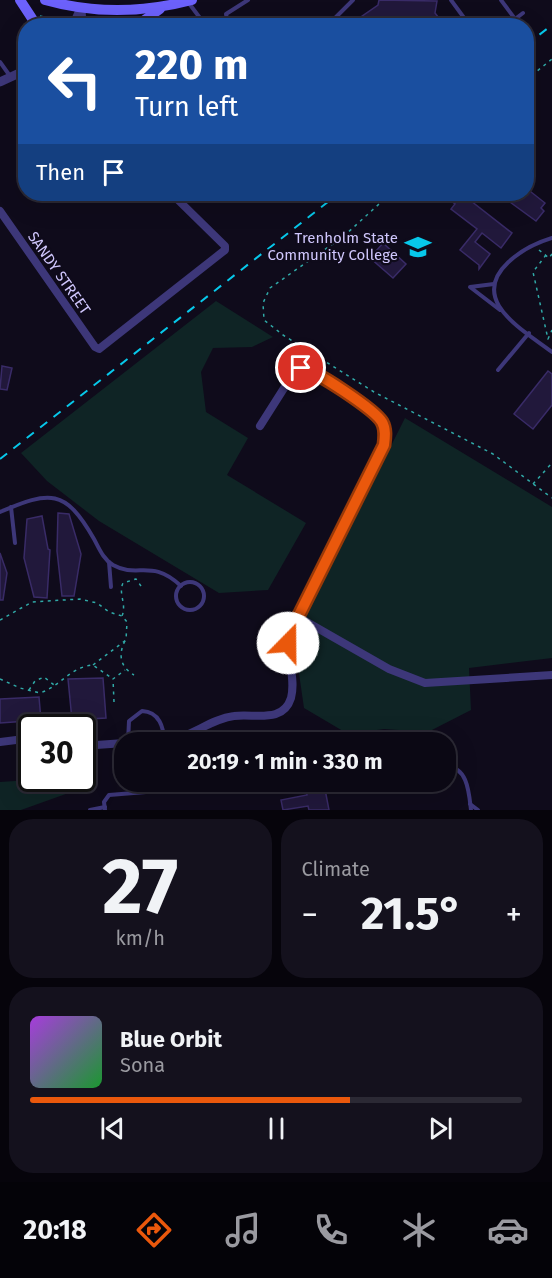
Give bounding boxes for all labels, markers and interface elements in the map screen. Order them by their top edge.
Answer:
text: 220 m [135,40,248,90]
icon: left [36,42,114,120]
text: Turn left [135,91,238,123]
icon: arrive [97,156,130,189]
text: Then [36,159,85,186]
street label: SANDY STREET [24,228,94,318]
place label: Trenholm State Community College [267,229,398,264]
school or university icon: Trenholm State Community College [403,232,433,262]
pin [275,342,326,393]
icon: arrive [284,351,317,384]
position arrow [256,611,320,675]
speed limit sign: 30 [18,714,96,792]
text: 20:19 · 1 min · 330 m [187,748,383,775]
text: 27 [102,840,178,934]
text: Climate [302,857,370,881]
text: 21.5° [361,887,463,941]
text: − [302,895,318,935]
text: + [506,895,522,935]
text: km/h [116,926,165,950]
text: Blue Orbit [120,1026,222,1053]
text: Sona [120,1053,165,1077]
icon: previous [96,1112,129,1145]
icon: pause [260,1112,293,1145]
icon: next [424,1112,457,1145]
icon: directions [133,1209,175,1251]
icon: music [222,1209,264,1251]
icon: phone [310,1209,352,1251]
icon: climate [398,1209,440,1251]
icon: car [487,1209,529,1251]
text: 20:18 [23,1214,87,1246]

